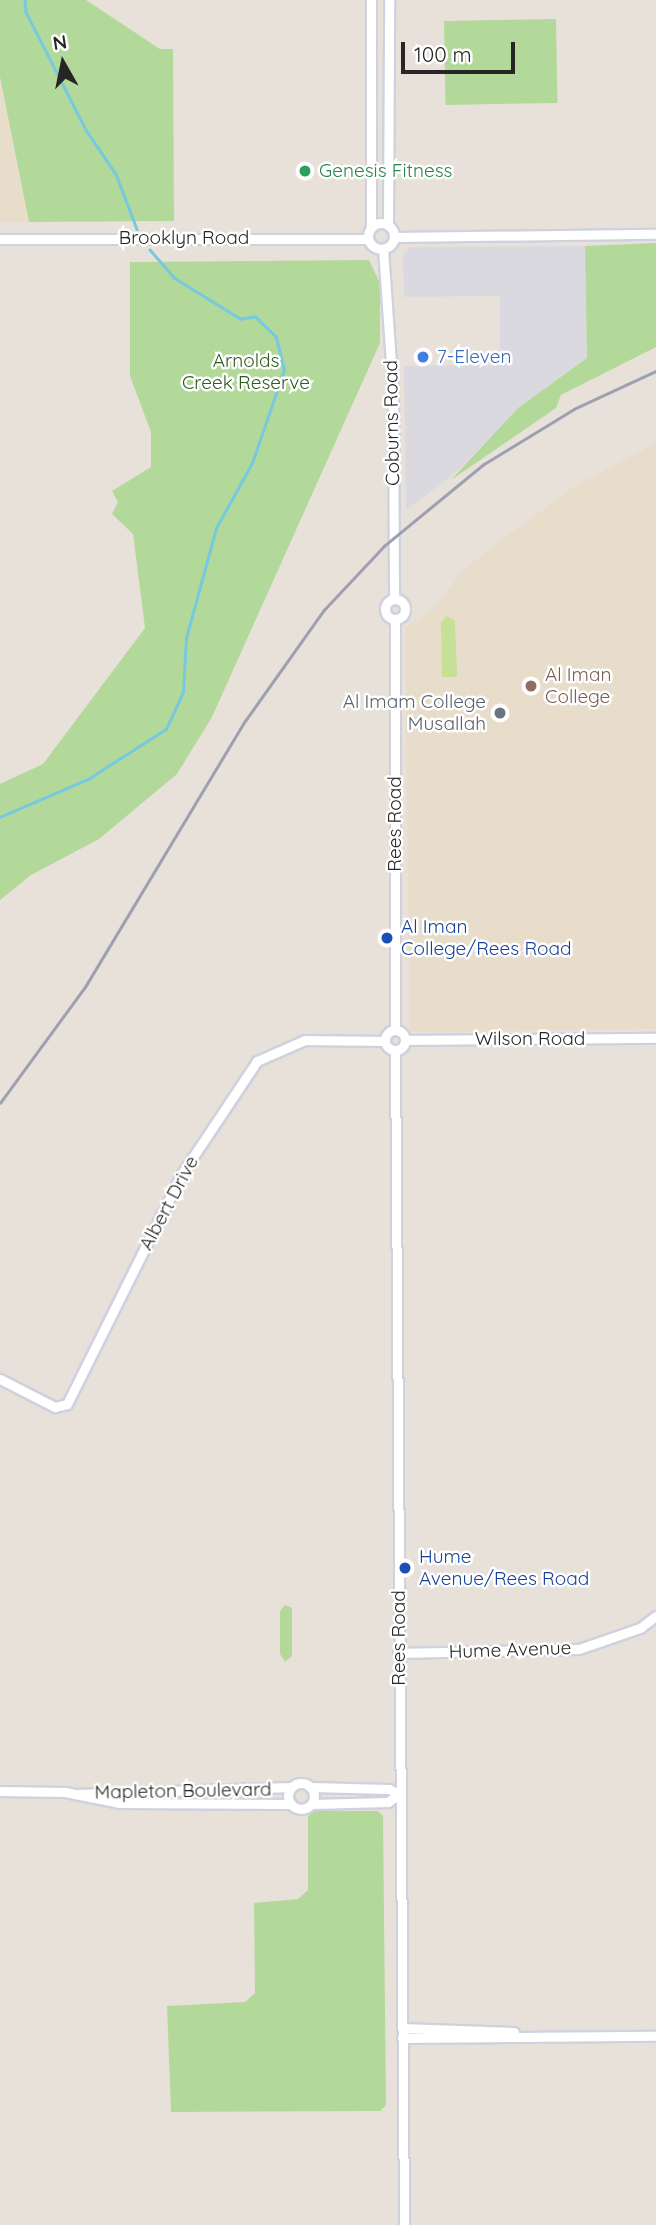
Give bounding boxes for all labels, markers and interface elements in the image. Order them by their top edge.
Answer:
north arrow [28,28,98,98]
scale bar [404,28,518,72]
text: N [51,29,68,55]
text: 100 m [414,41,472,67]
place label: Genesis Fitness [319,160,453,182]
marker: Genesis Fitness [297,163,313,179]
street label: Brooklyn Road [119,227,249,249]
place label: 7-Eleven [437,346,511,368]
marker: 7-Eleven [415,349,431,365]
park label: Arnolds Creek Reserve [182,350,310,394]
street label: Coburns Road [380,360,404,486]
place label: Al Iman College [545,664,611,708]
marker: Al Iman College [523,678,539,694]
place label: Al Imam College Musallah [343,691,486,735]
marker: Al Imam College Musallah [492,705,508,721]
street label: Rees Road [384,776,406,872]
place label: Al Iman College/Rees Road [401,916,572,960]
marker: Al Iman College/Rees Road [379,930,395,946]
street label: Wilson Road [475,1028,585,1050]
street label: Albert Drive [135,1152,203,1254]
place label: Hume Avenue/Rees Road [419,1546,589,1590]
marker: Hume Avenue/Rees Road [397,1560,413,1576]
street label: Rees Road [388,1590,410,1686]
street label: Hume Avenue [448,1636,572,1664]
street label: Mapleton Boulevard [94,1778,272,1804]

